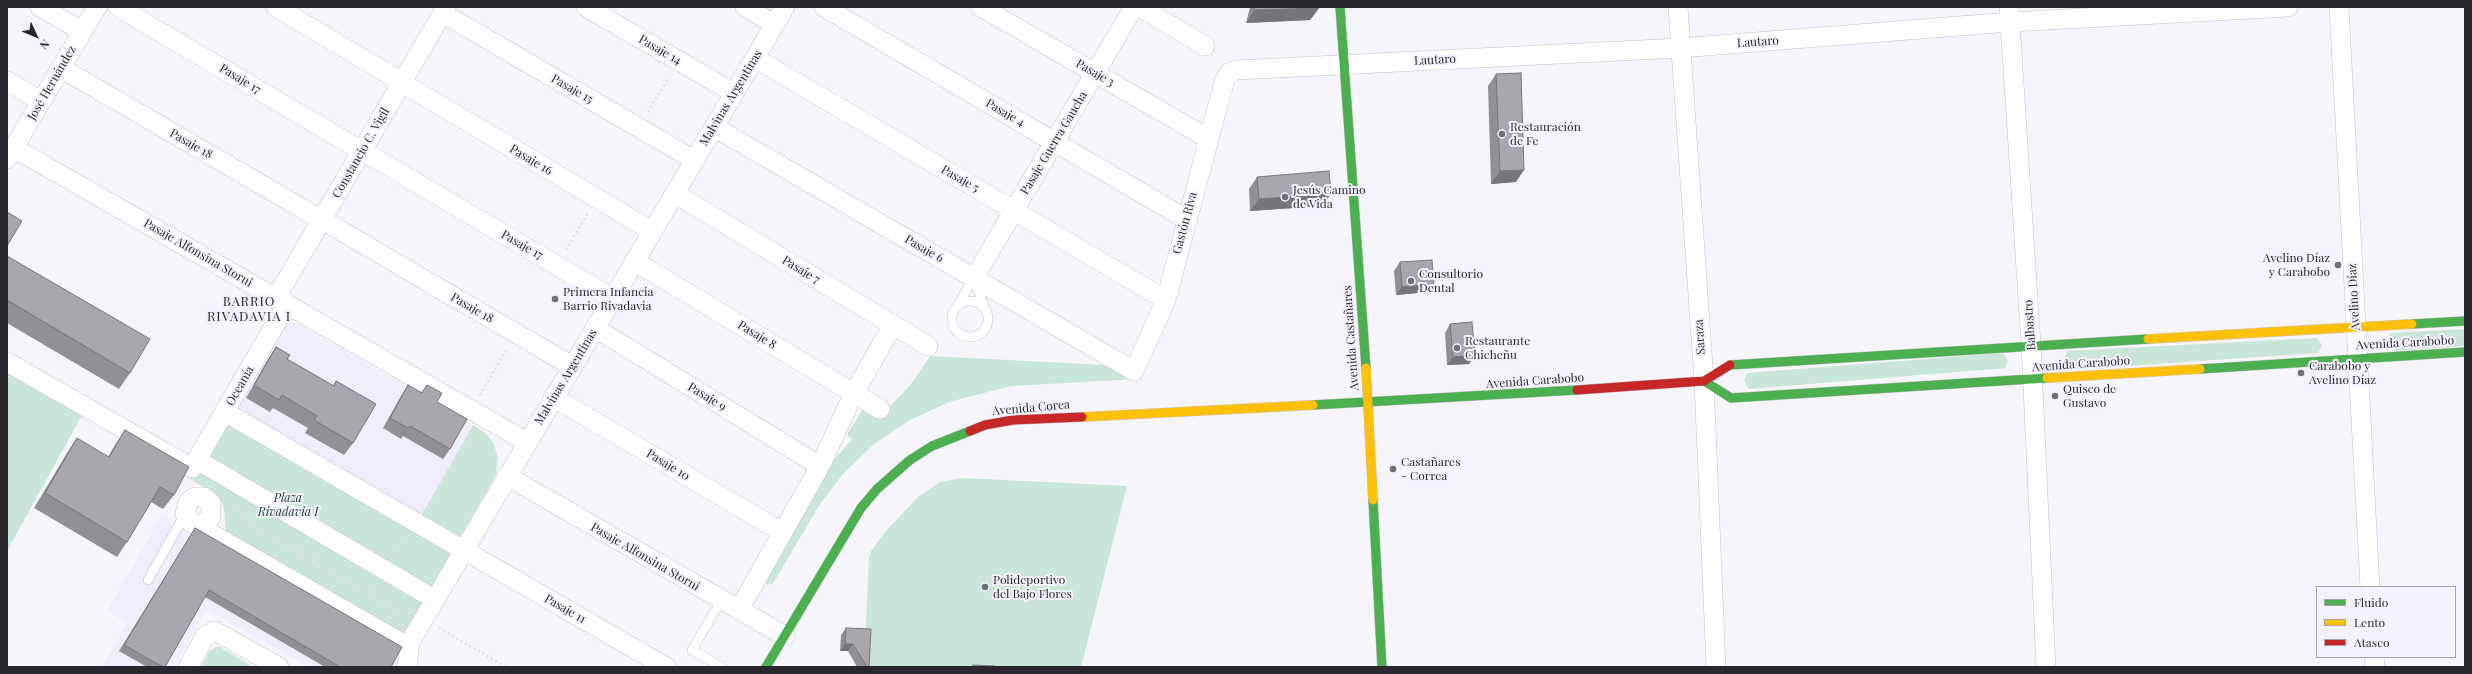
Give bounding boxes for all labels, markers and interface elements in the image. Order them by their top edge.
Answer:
north arrow [16,16,56,56]
street label: Pasaje 14 [636,32,684,68]
street label: Lautaro [1737,33,1779,51]
text: N [37,37,53,53]
street label: José Hernández [25,43,79,123]
street label: Malvinas Argentinas [697,47,765,149]
street label: Lautaro [1414,52,1456,68]
street label: Pasaje 3 [1073,56,1117,90]
street label: Pasaje 17 [217,61,263,97]
street label: Pasaje 15 [549,71,595,107]
street label: Pasaje Guerra Gaucha [1017,89,1091,197]
street label: Pasaje 4 [983,96,1027,130]
street label: Constancio C. Vigil [329,105,393,201]
place label: Restauración de Fe [1510,120,1581,148]
street label: Pasaje 18 [167,126,215,162]
marker: Restauración de Fe [1497,129,1507,139]
street label: Pasaje 16 [507,142,555,178]
street label: Pasaje 5 [938,162,982,196]
place label: Jesús Camino de Vida [1293,183,1366,211]
street label: Gastón Riva [1170,190,1200,256]
marker: Jesús Camino de Vida [1280,192,1290,202]
street label: Pasaje Alfonsina Storni [141,216,255,290]
street label: Pasaje 17 [499,227,545,263]
street label: Pasaje 6 [902,232,946,266]
place label: Avelino Díaz y Carabobo [2263,251,2330,279]
street label: Pasaje 7 [780,253,822,287]
marker: Avelino Díaz y Carabobo [2333,260,2343,270]
street label: Avelino Díaz [2345,263,2363,331]
place label: Consultorio Dental [1419,267,1483,295]
marker: Consultorio Dental [1406,276,1416,286]
place label: Primera Infancia Barrio Rivadavia [563,285,654,313]
street label: Avenida Castañares [1340,285,1362,391]
street label: Pasaje 18 [448,290,496,326]
district label: BARRIO RIVADAVIA I [207,294,291,325]
marker: Primera Infancia Barrio Rivadavia [550,294,560,304]
street label: Balbastro [2021,299,2039,351]
street label: Pasaje 8 [735,318,779,352]
street label: Saraza [1692,319,1708,355]
street label: Malvinas Argentinas [532,326,600,428]
street label: Avenida Carabobo [2356,333,2454,353]
place label: Restaurante Chicheñu [1465,334,1530,362]
marker: Restaurante Chicheñu [1452,343,1462,353]
street label: Avenida Carabobo [2032,353,2130,375]
place label: Carabobo y Avelino Díaz [2309,359,2376,387]
street label: Oceanía [223,364,257,408]
marker: Carabobo y Avelino Díaz [2296,368,2306,378]
street label: Avenida Carabobo [1486,370,1584,392]
street label: Pasaje 9 [685,380,729,414]
place label: Quisco de Gustavo [2063,382,2116,410]
marker: Quisco de Gustavo [2050,391,2060,401]
street label: Avenida Corea [992,397,1070,419]
street label: Pasaje 10 [644,446,692,484]
place label: Castañares - Correa [1401,455,1460,483]
marker: Castañares - Correa [1388,464,1398,474]
park label: Plaza Rivadavia I [258,491,318,519]
street label: Pasaje Alfonsina Storni [588,520,702,594]
place label: Polideportivo del Bajo Flores [993,573,1072,601]
marker: Polideportivo del Bajo Flores [980,582,990,592]
legend [2316,586,2456,658]
street label: Pasaje 11 [542,591,588,627]
text: Fluido [2354,594,2388,610]
text: Lento [2354,614,2385,630]
text: Atasco [2354,634,2390,650]

